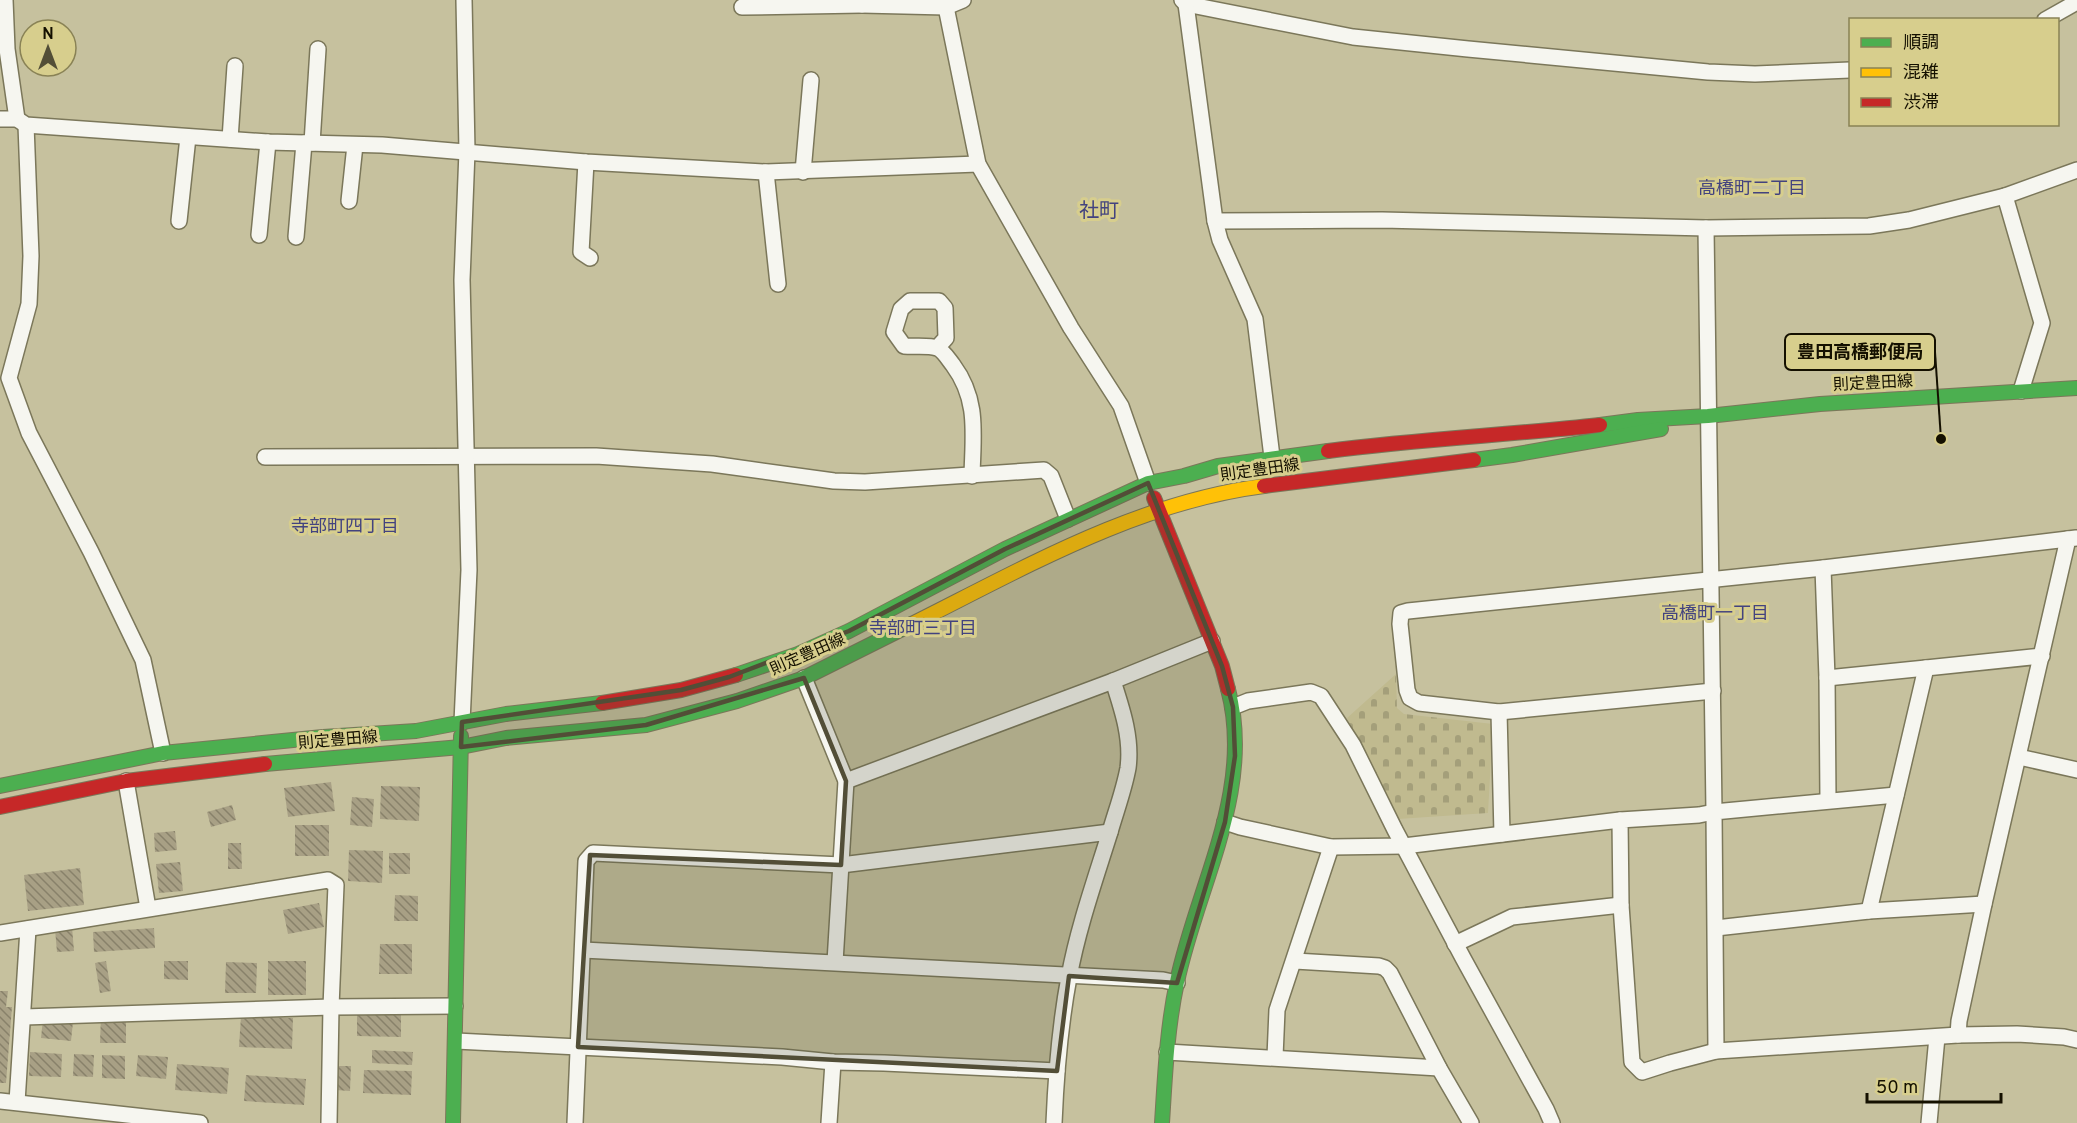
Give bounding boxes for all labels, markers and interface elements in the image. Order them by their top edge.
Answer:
north arrow [18,18,78,78]
legend [1849,18,2059,126]
text: N [42,25,54,45]
text: 順調 [1903,32,1939,55]
text: 混雑 [1903,62,1939,85]
text: 渋滞 [1903,92,1939,115]
district label: 高橋町二丁目 [1698,178,1806,201]
district label: 社町 [1079,199,1119,225]
callout: 豊田高橋郵便局 [1785,334,1935,370]
text: 豊田高橋郵便局 [1797,342,1923,365]
street label: 則定豊田線 [1833,372,1913,396]
street label: 則定豊田線 [1219,456,1301,486]
district label: 寺部町四丁目 [291,516,399,539]
district label: 高橋町一丁目 [1661,603,1769,626]
district label: 寺部町三丁目 [869,618,977,641]
street label: 則定豊田線 [767,630,849,680]
street label: 則定豊田線 [297,728,379,754]
scale bar [1867,1066,2000,1104]
text: 50 m [1876,1077,1918,1100]

